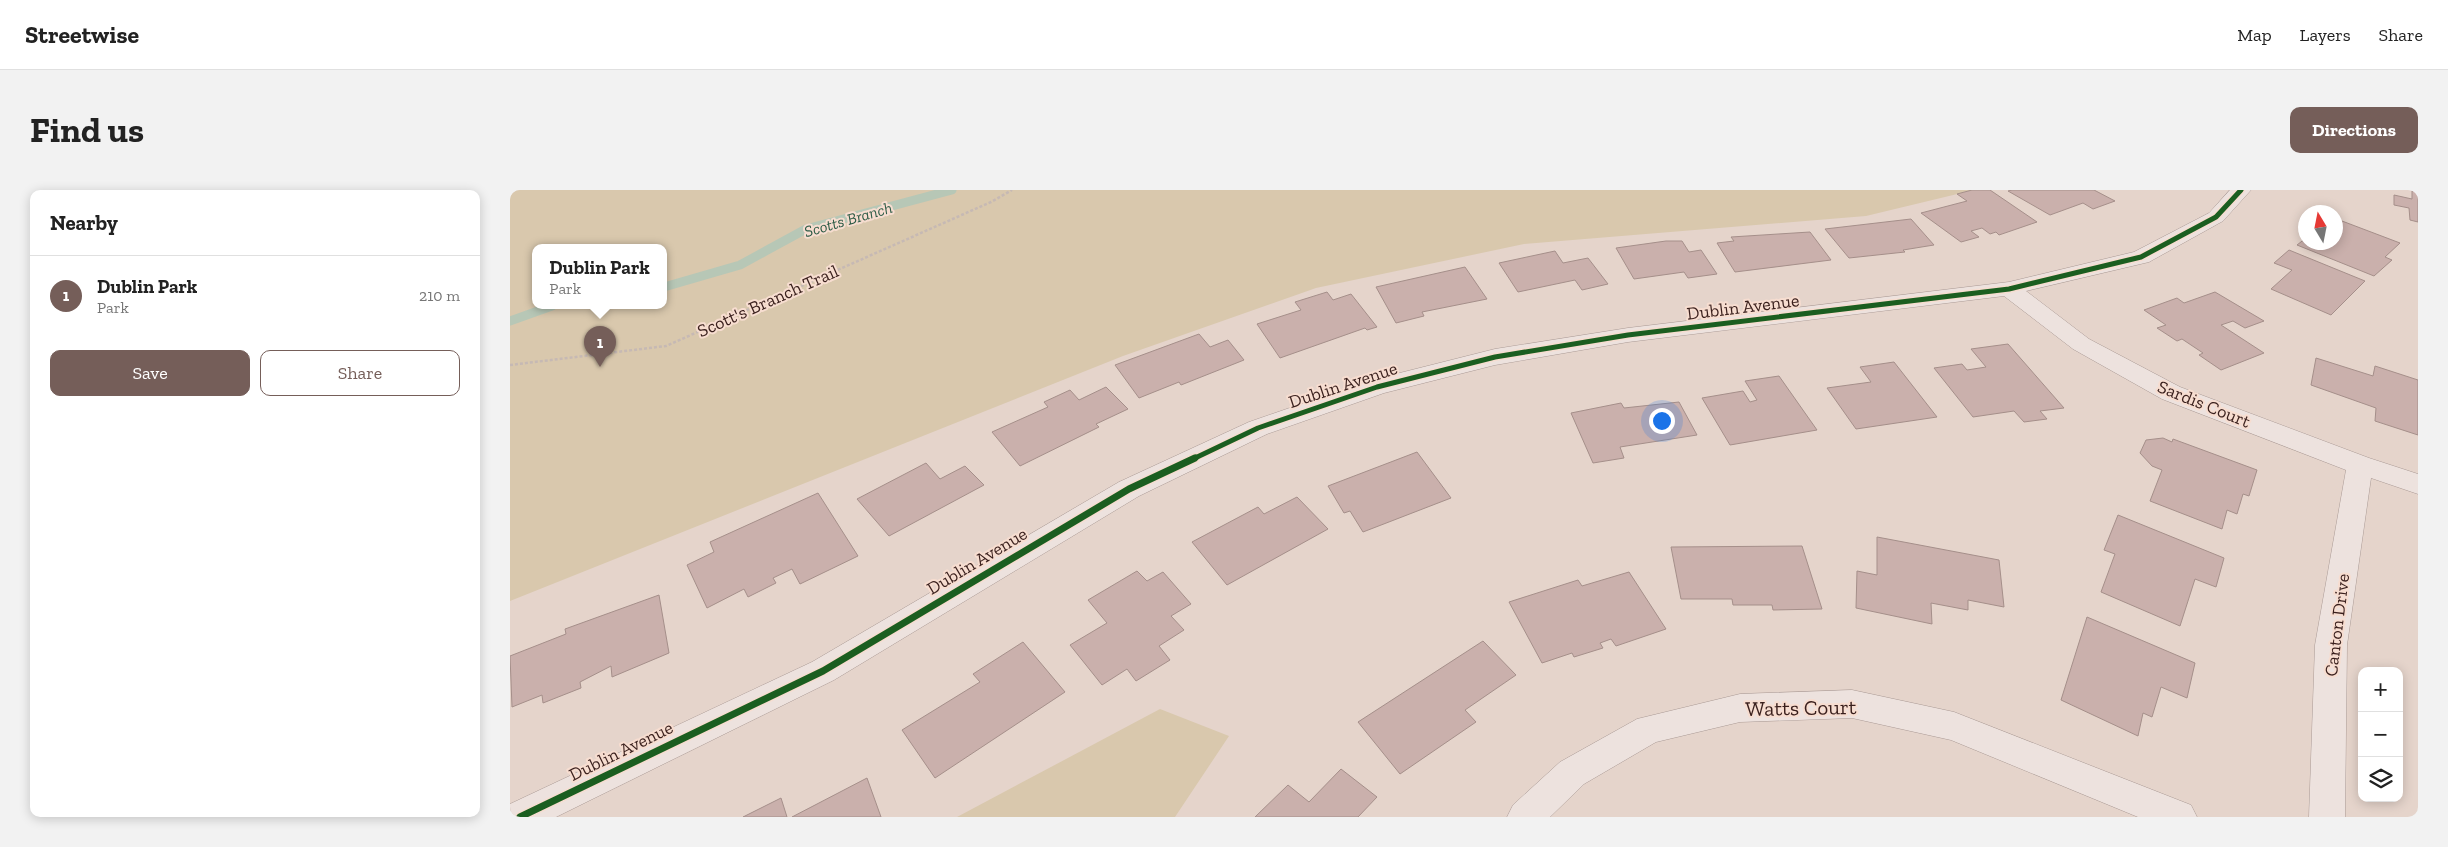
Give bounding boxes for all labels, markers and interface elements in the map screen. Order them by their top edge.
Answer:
text: Streetwise [25,20,139,49]
text: Map [2237,24,2272,46]
text: Layers [2300,24,2351,46]
text: Share [2379,24,2423,46]
button: Directions [2290,107,2418,153]
text: Find us [30,109,144,151]
water label: Scotts Branch [802,198,894,241]
north arrow [2298,205,2343,250]
text: Nearby [50,210,118,235]
popup [532,244,667,309]
text: Dublin Park [549,256,650,279]
street label: Scott's Branch Trail [694,260,842,342]
text: Dublin Park [97,275,197,298]
text: Park [549,279,581,298]
text: 1 [63,286,69,305]
text: 210 m [419,286,460,305]
street label: Dublin Avenue [1686,289,1800,325]
text: Park [97,298,129,317]
pin: 1 [584,326,616,367]
button: Save [50,350,250,396]
button: Share [260,350,460,396]
street label: Dublin Avenue [1286,357,1400,413]
street label: Sardis Court [2154,375,2254,433]
your location [1649,408,1675,434]
street label: Dublin Avenue [923,522,1031,600]
street label: Canton Drive [2320,572,2354,678]
map controls [2358,667,2403,802]
button: + [2358,667,2403,712]
street label: Watts Court [1745,694,1857,721]
button: − [2358,712,2403,757]
street label: Dublin Avenue [565,716,677,786]
button: layers [2358,757,2403,802]

